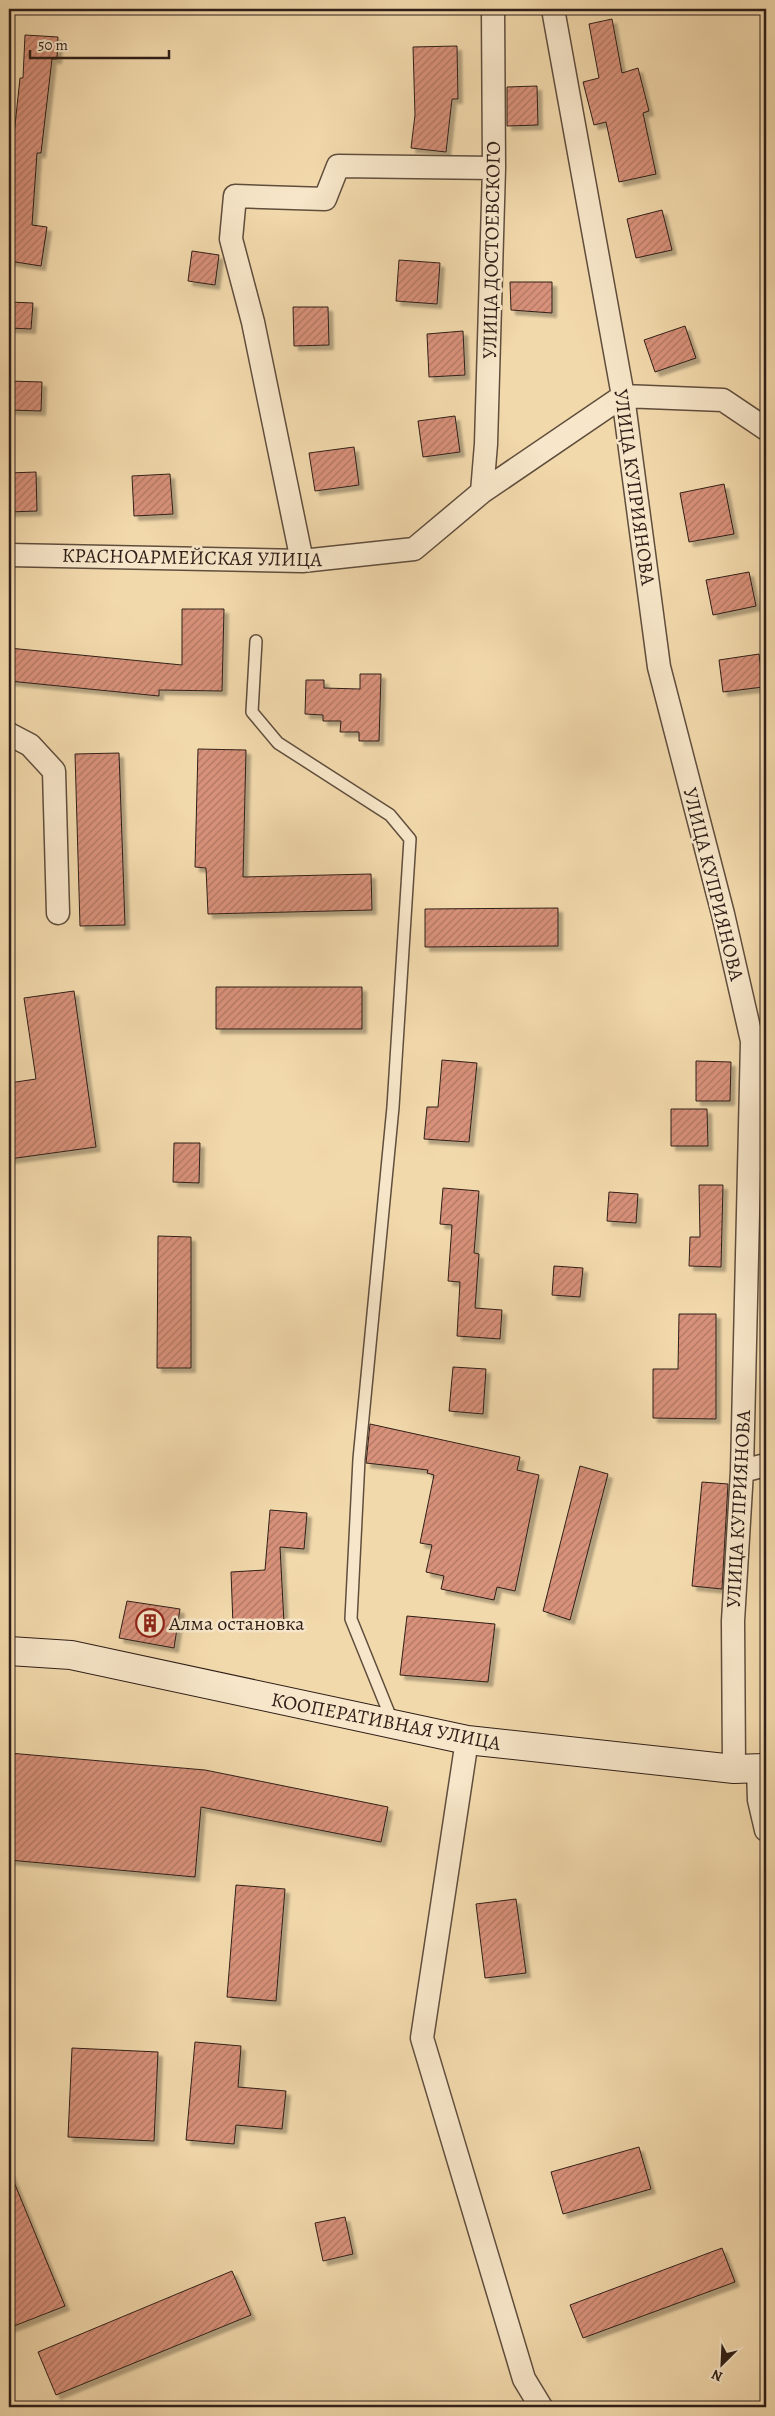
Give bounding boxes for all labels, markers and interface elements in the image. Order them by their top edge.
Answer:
scale bar [30,28,169,60]
text: 50 m [38,35,68,55]
street label: УЛИЦА ДОСТОЕВСКОГО [476,141,507,359]
street label: УЛИЦА КУПРИЯНОВА [607,387,662,587]
street label: КРАСНОАРМЕЙСКАЯ УЛИЦА [62,542,323,573]
street label: УЛИЦА КУПРИЯНОВА [676,785,751,984]
street label: УЛИЦА КУПРИЯНОВА [720,1409,757,1609]
building icon: Алма остановка [135,1608,165,1638]
place label: Алма остановка [168,1610,305,1637]
street label: КООПЕРАТИВНАЯ УЛИЦА [269,1686,503,1757]
north arrow [698,2338,748,2388]
text: N [708,2365,725,2386]

